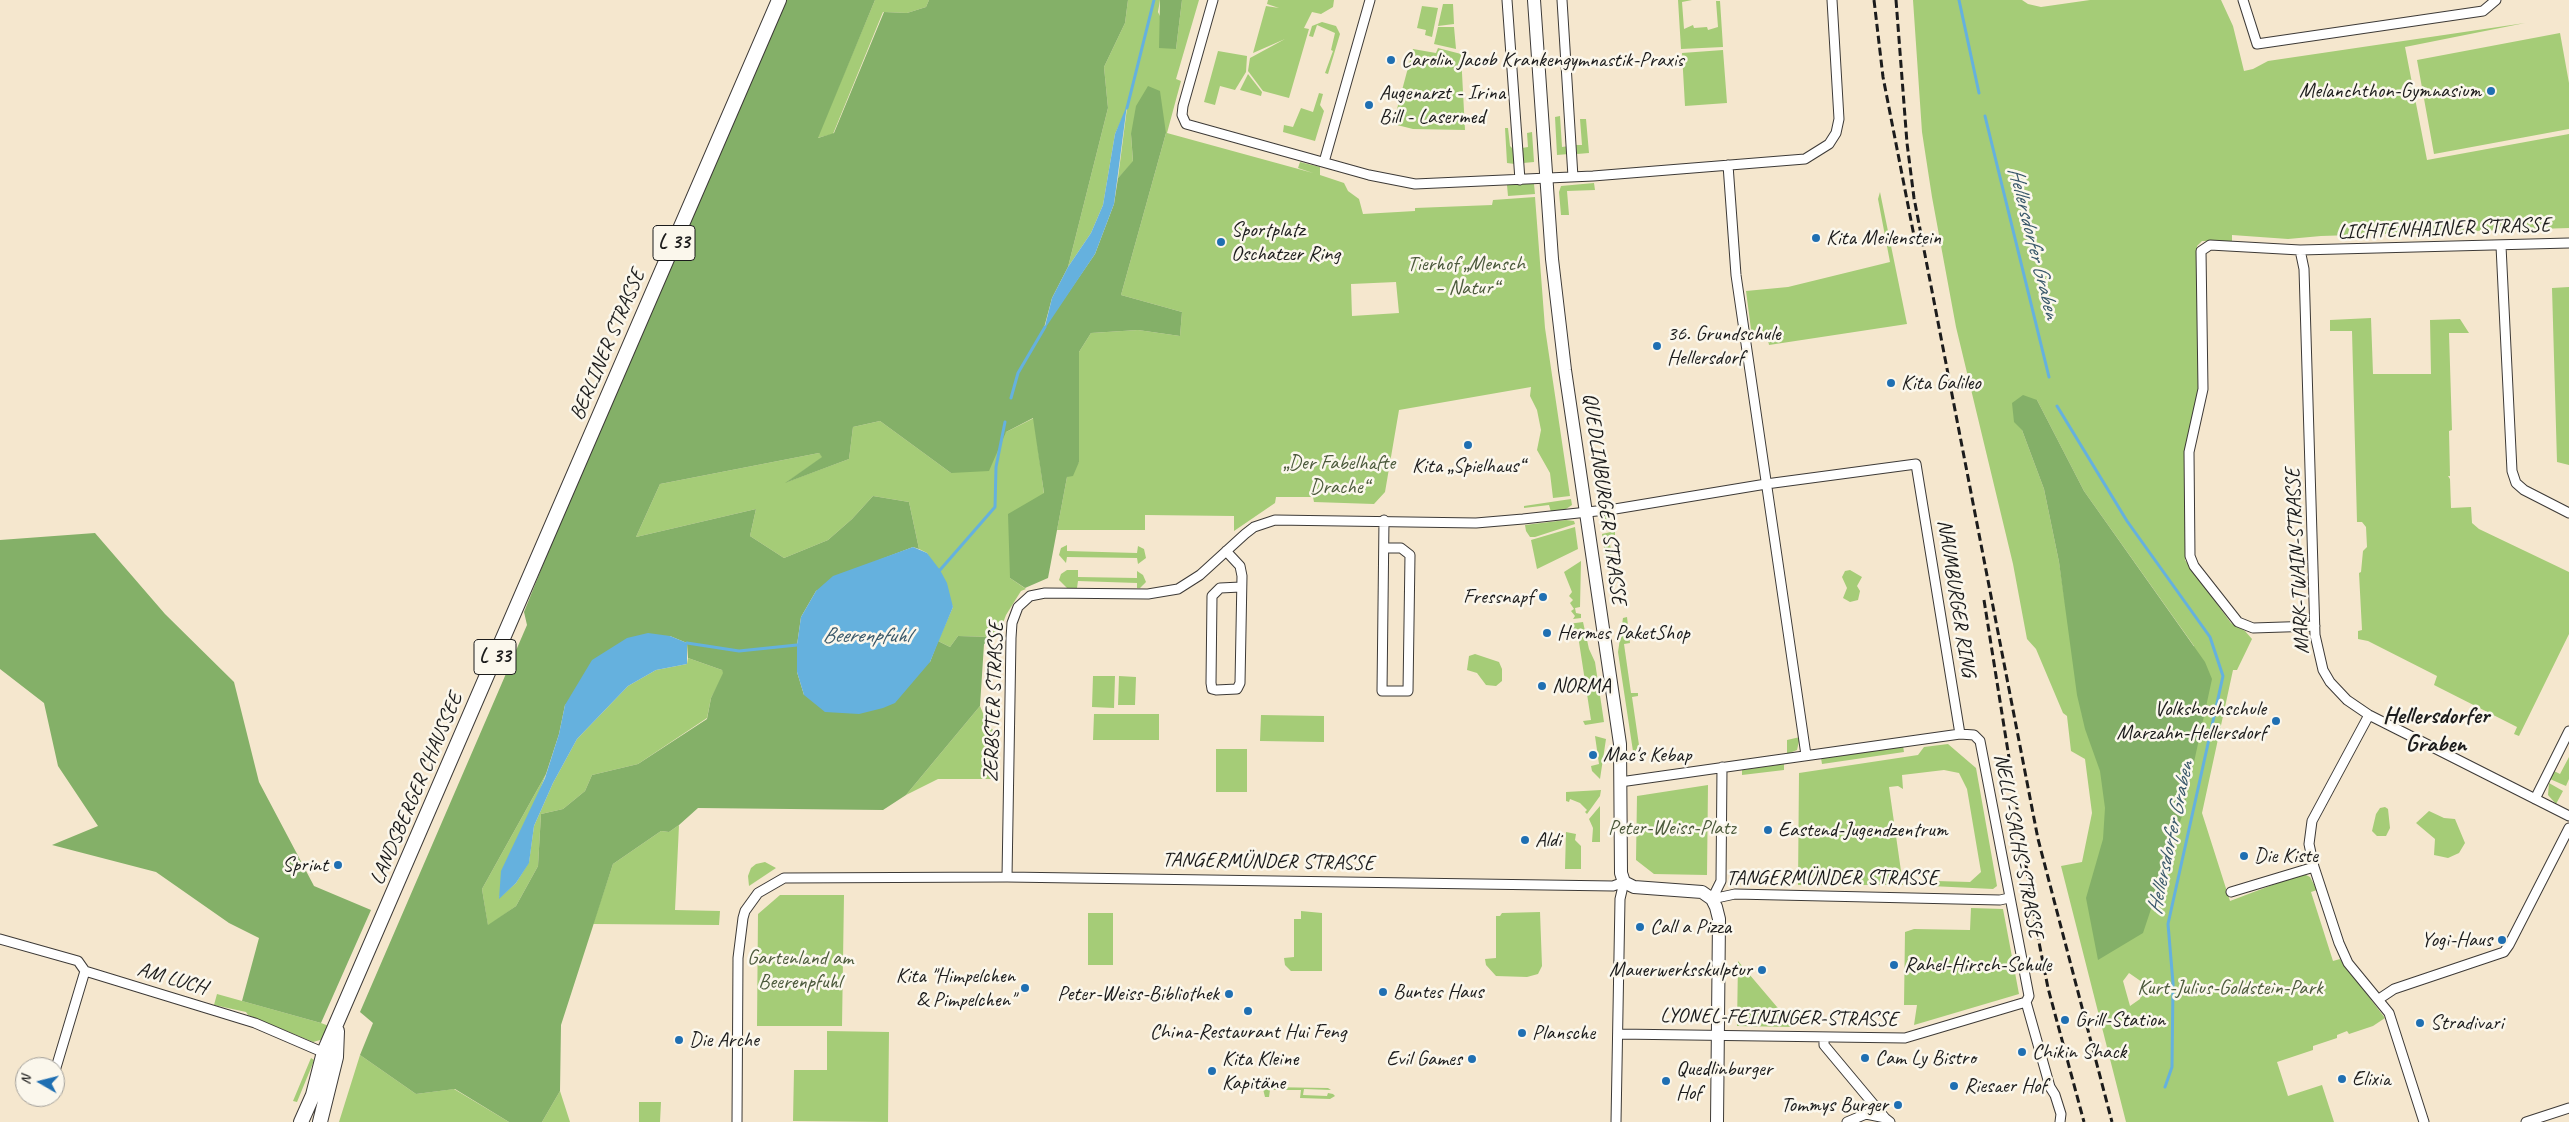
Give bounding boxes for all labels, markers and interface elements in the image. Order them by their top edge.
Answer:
place label: Carolin Jacob Krankengymnastik-Praxis [1401,47,1684,73]
marker: Carolin Jacob Krankengymnastik-Praxis [1385,54,1397,66]
place label: Melanchthon-Gymnasium [2299,78,2481,104]
place label: Augenarzt - Irina Bill - Lasermed [1379,80,1505,130]
marker: Melanchthon-Gymnasium [2485,85,2497,97]
marker: Augenarzt - Irina Bill - Lasermed [1363,99,1375,111]
water label: Hellersdorfer Graben [2001,164,2065,322]
street label: LICHTENHAINER STRASSE [2337,213,2551,245]
place label: Sportplatz Oschatzer Ring [1231,217,1340,267]
place label: Kita Meilenstein [1826,225,1941,251]
road number: L 33 [653,226,695,260]
marker: Kita Meilenstein [1810,232,1822,244]
marker: Sportplatz Oschatzer Ring [1215,236,1227,248]
park label: Tierhof „Mensch – Natur“ [1407,251,1525,301]
street label: BERLINER STRASSE [565,266,651,424]
place label: 36. Grundschule Hellersdorf [1667,321,1781,371]
marker: 36. Grundschule Hellersdorf [1651,340,1663,352]
place label: Kita Galileo [1901,370,1981,396]
marker: Kita Galileo [1885,377,1897,389]
street label: QUEDLINBURGER STRASSE [1577,392,1631,606]
marker: Kita „Spielhaus“ [1462,439,1474,451]
park label: „Der Fabelhafte Drache“ [1283,450,1395,500]
place label: Kita „Spielhaus“ [1412,453,1524,479]
street label: MARK-TWAIN-STRASSE [2281,467,2315,655]
street label: NAUMBURGER RING [1931,518,1981,678]
place label: Fressnapf [1463,584,1533,610]
marker: Fressnapf [1537,591,1549,603]
place label: Hermes PaketShop [1557,620,1690,646]
street label: ZERBSTER STRASSE [979,621,1009,783]
water label: Beerenpfuhl [822,623,910,649]
marker: Hermes PaketShop [1541,627,1553,639]
road number: L 33 [474,640,516,674]
place label: NORMA [1552,673,1611,699]
marker: NORMA [1536,680,1548,692]
street label: LANDSBERGER CHAUSSEE [365,689,469,889]
place label: Volkshochschule Marzahn-Hellersdorf [2116,696,2266,746]
district label: Hellersdorfer Graben [2383,703,2489,759]
marker: Volkshochschule Marzahn-Hellersdorf [2270,715,2282,727]
place label: Mac's Kebap [1603,742,1691,768]
marker: Mac's Kebap [1587,749,1599,761]
street label: NELLY-SACHS-STRASSE [1988,752,2048,940]
water label: Hellersdorfer Graben [2142,759,2200,917]
park label: Peter-Weiss-Platz [1608,815,1736,841]
place label: Eastend-Jugendzentrum [1778,817,1948,843]
marker: Eastend-Jugendzentrum [1762,824,1774,836]
place label: Aldi [1535,827,1561,853]
marker: Aldi [1519,834,1531,846]
place label: Die Kiste [2254,843,2318,869]
street label: TANGERMÜNDER STRASSE [1162,848,1374,876]
marker: Die Kiste [2238,850,2250,862]
place label: Sprint [282,852,328,878]
marker: Sprint [332,859,344,871]
street label: TANGERMÜNDER STRASSE [1726,865,1938,891]
place label: Call a Pizza [1650,914,1731,940]
marker: Call a Pizza [1634,921,1646,933]
place label: Yogi-Haus [2421,927,2492,953]
marker: Yogi-Haus [2496,934,2508,946]
park label: Gartenland am Beerenpfuhl [747,945,853,995]
place label: Rahel-Hirsch-Schule [1904,952,2051,978]
street label: AM LUCH [134,957,210,1001]
place label: Mauerwerksskulptur [1609,957,1752,983]
marker: Rahel-Hirsch-Schule [1888,959,1900,971]
place label: Kita "Himpelchen & Pimpelchen" [896,963,1015,1013]
marker: Mauerwerksskulptur [1756,964,1768,976]
park label: Kurt-Julius-Goldstein-Park [2137,975,2323,1001]
place label: Buntes Haus [1393,979,1483,1005]
place label: Peter-Weiss-Bibliothek [1057,981,1219,1007]
marker: Kita "Himpelchen & Pimpelchen" [1019,982,1031,994]
marker: Buntes Haus [1377,986,1389,998]
marker: Peter-Weiss-Bibliothek [1223,988,1235,1000]
street label: LYONEL-FEININGER-STRASSE [1660,1003,1898,1033]
marker: China-Restaurant Hui Feng [1242,1005,1254,1017]
place label: Grill-Station [2075,1007,2165,1033]
place label: Stradivari [2430,1010,2504,1036]
marker: Grill-Station [2059,1014,2071,1026]
marker: Stradivari [2414,1017,2426,1029]
place label: China-Restaurant Hui Feng [1150,1019,1346,1045]
place label: Plansche [1532,1020,1595,1046]
place label: Die Arche [689,1027,759,1053]
marker: Plansche [1516,1027,1528,1039]
marker: Die Arche [673,1034,685,1046]
place label: Chikin Shack [2032,1039,2126,1065]
place label: Cam Ly Bistro [1875,1045,1976,1071]
place label: Kita Kleine Kapitäne [1222,1046,1298,1096]
place label: Evil Games [1386,1046,1462,1072]
marker: Chikin Shack [2016,1046,2028,1058]
marker: Cam Ly Bistro [1859,1052,1871,1064]
marker: Evil Games [1466,1053,1478,1065]
place label: Quedlinburger Hof [1676,1056,1772,1106]
north arrow [15,1057,65,1107]
marker: Kita Kleine Kapitäne [1206,1065,1218,1077]
place label: Elixia [2352,1066,2390,1092]
place label: Riesaer Hof [1964,1073,2047,1099]
marker: Elixia [2336,1073,2348,1085]
text: N [17,1075,35,1085]
marker: Quedlinburger Hof [1660,1075,1672,1087]
marker: Riesaer Hof [1948,1080,1960,1092]
place label: Tommys Burger [1781,1092,1888,1118]
marker: Tommys Burger [1892,1099,1904,1111]

